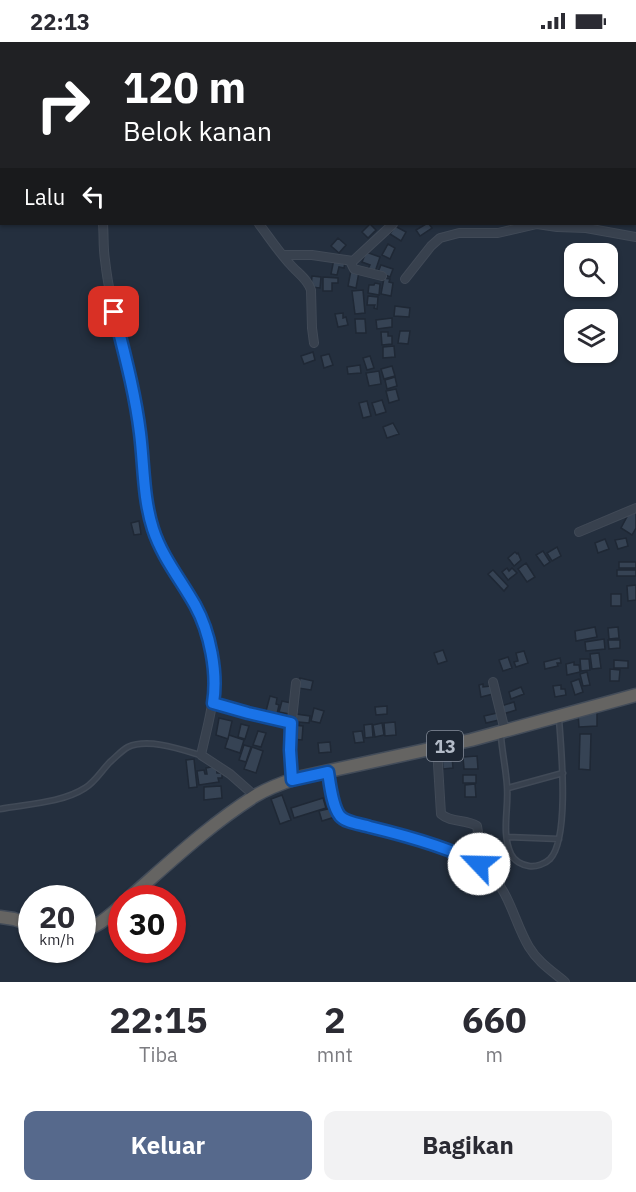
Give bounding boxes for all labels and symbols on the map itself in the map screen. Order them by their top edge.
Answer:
pin [88,286,139,337]
road number: 13 [427,731,463,761]
position arrow [447,832,511,896]
speed limit sign: 30 [108,885,186,963]

